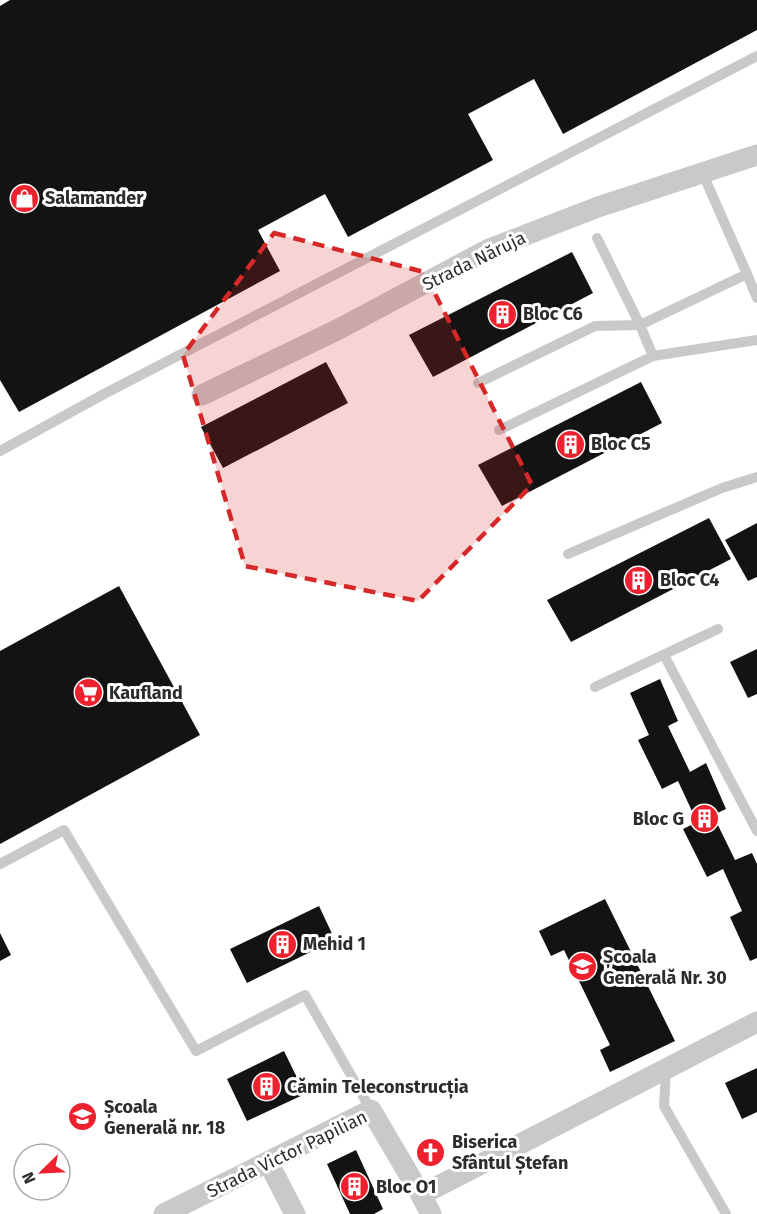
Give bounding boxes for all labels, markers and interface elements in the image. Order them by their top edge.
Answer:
shop icon: Salamander [8,182,40,214]
place label: Salamander [45,187,144,209]
street label: Strada Năruja [419,227,529,295]
building icon: Bloc C6 [486,298,518,330]
place label: Bloc C6 [523,303,583,325]
building icon: Bloc C5 [554,428,586,460]
place label: Bloc C5 [591,433,651,455]
building icon: Bloc C4 [623,564,655,596]
place label: Bloc C4 [660,569,720,591]
supermarket icon: Kaufland [72,677,104,709]
place label: Kaufland [109,682,183,704]
building icon: Bloc G [689,803,721,835]
place label: Bloc G [633,808,684,830]
building icon: Mehid 1 [266,928,298,960]
place label: Mehid 1 [303,933,366,955]
place label: Școala Generală Nr. 30 [603,946,727,989]
school or university icon: Școala Generală Nr. 30 [566,951,598,983]
building icon: Cămin Teleconstrucția [250,1071,282,1103]
place label: Cămin Teleconstrucția [287,1076,469,1099]
place label: Școala Generală nr. 18 [104,1096,225,1139]
school or university icon: Școala Generală nr. 18 [67,1101,99,1133]
street label: Strada Victor Papilian [203,1106,371,1202]
place label: Biserica Sfântul Ștefan [452,1131,568,1175]
church icon: Biserica Sfântul Ștefan [415,1136,447,1168]
north arrow [12,1142,72,1202]
text: N [18,1169,40,1187]
building icon: Bloc O1 [339,1171,371,1203]
place label: Bloc O1 [376,1176,436,1198]

